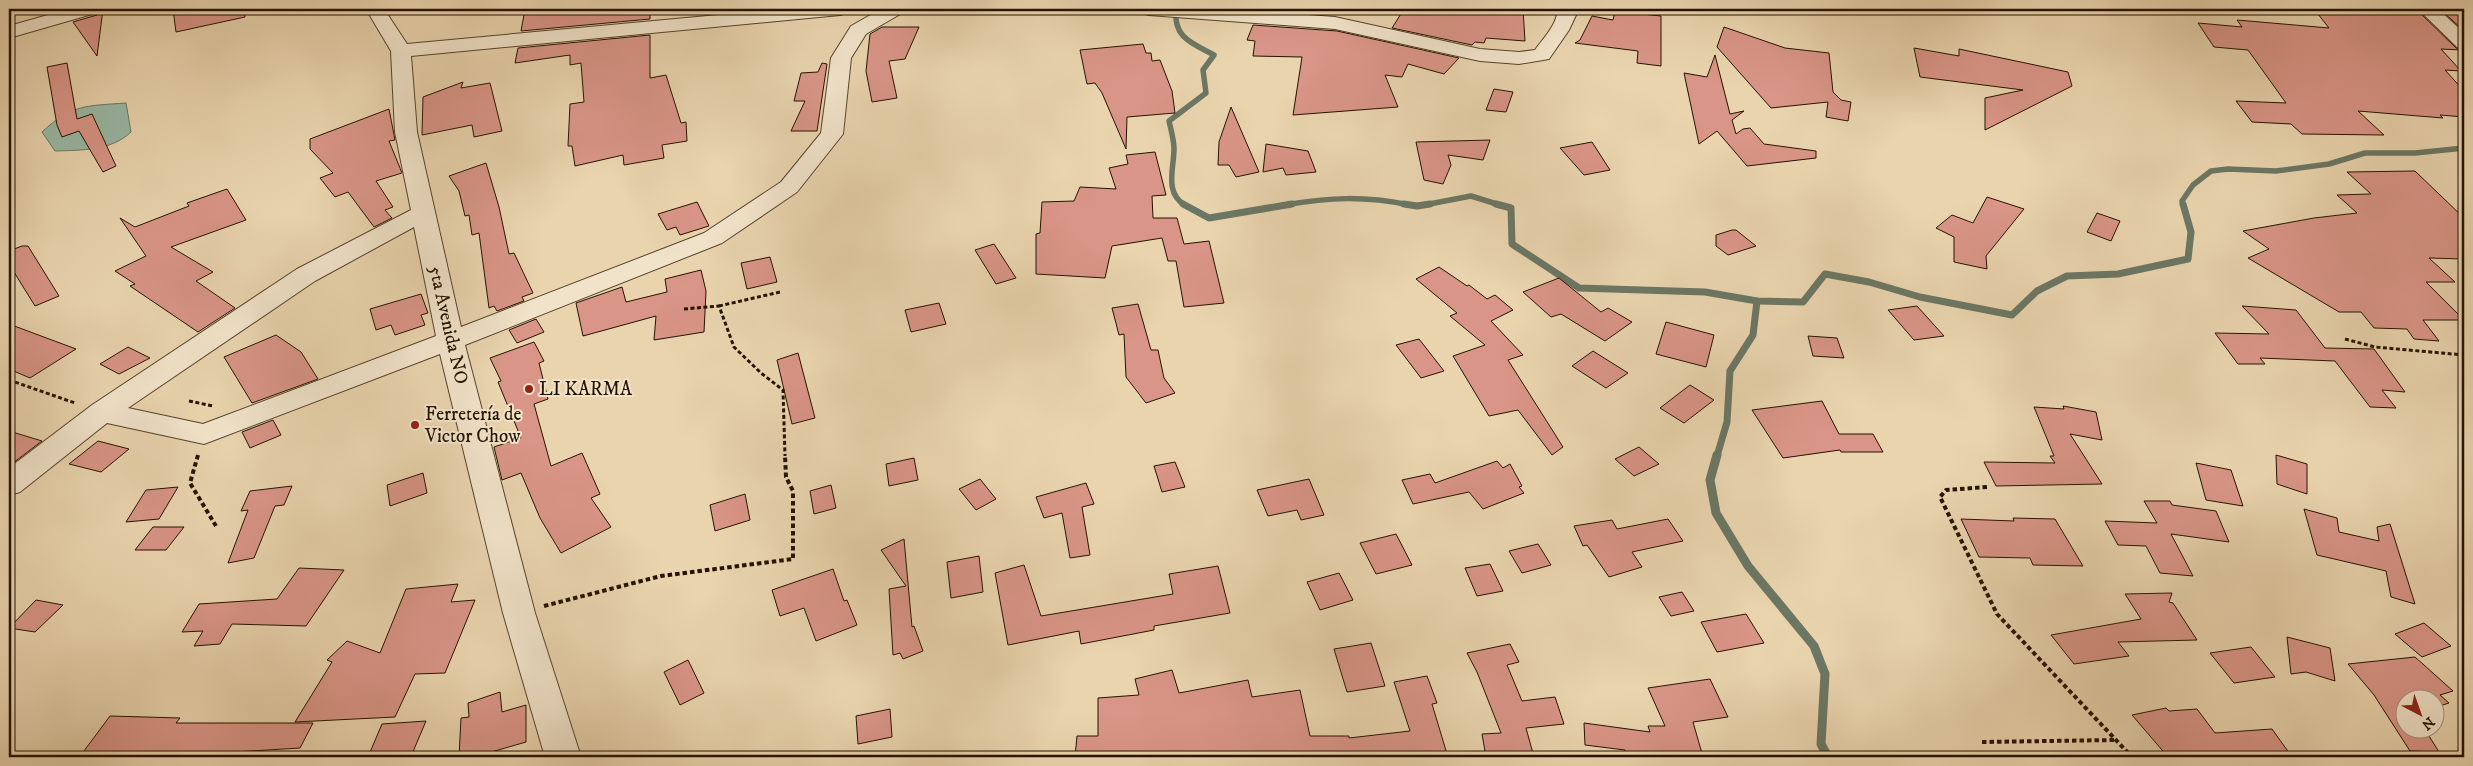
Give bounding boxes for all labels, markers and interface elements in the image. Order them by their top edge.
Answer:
street label: 5ta Avenida NO [423,264,473,386]
place label: LI KARMA [539,378,633,401]
marker: LI KARMA [523,383,535,395]
place label: Ferretería de Victor Chow [424,403,522,448]
marker: Ferretería de Victor Chow [409,419,421,431]
north arrow [2396,688,2446,738]
text: N [2417,712,2438,734]

